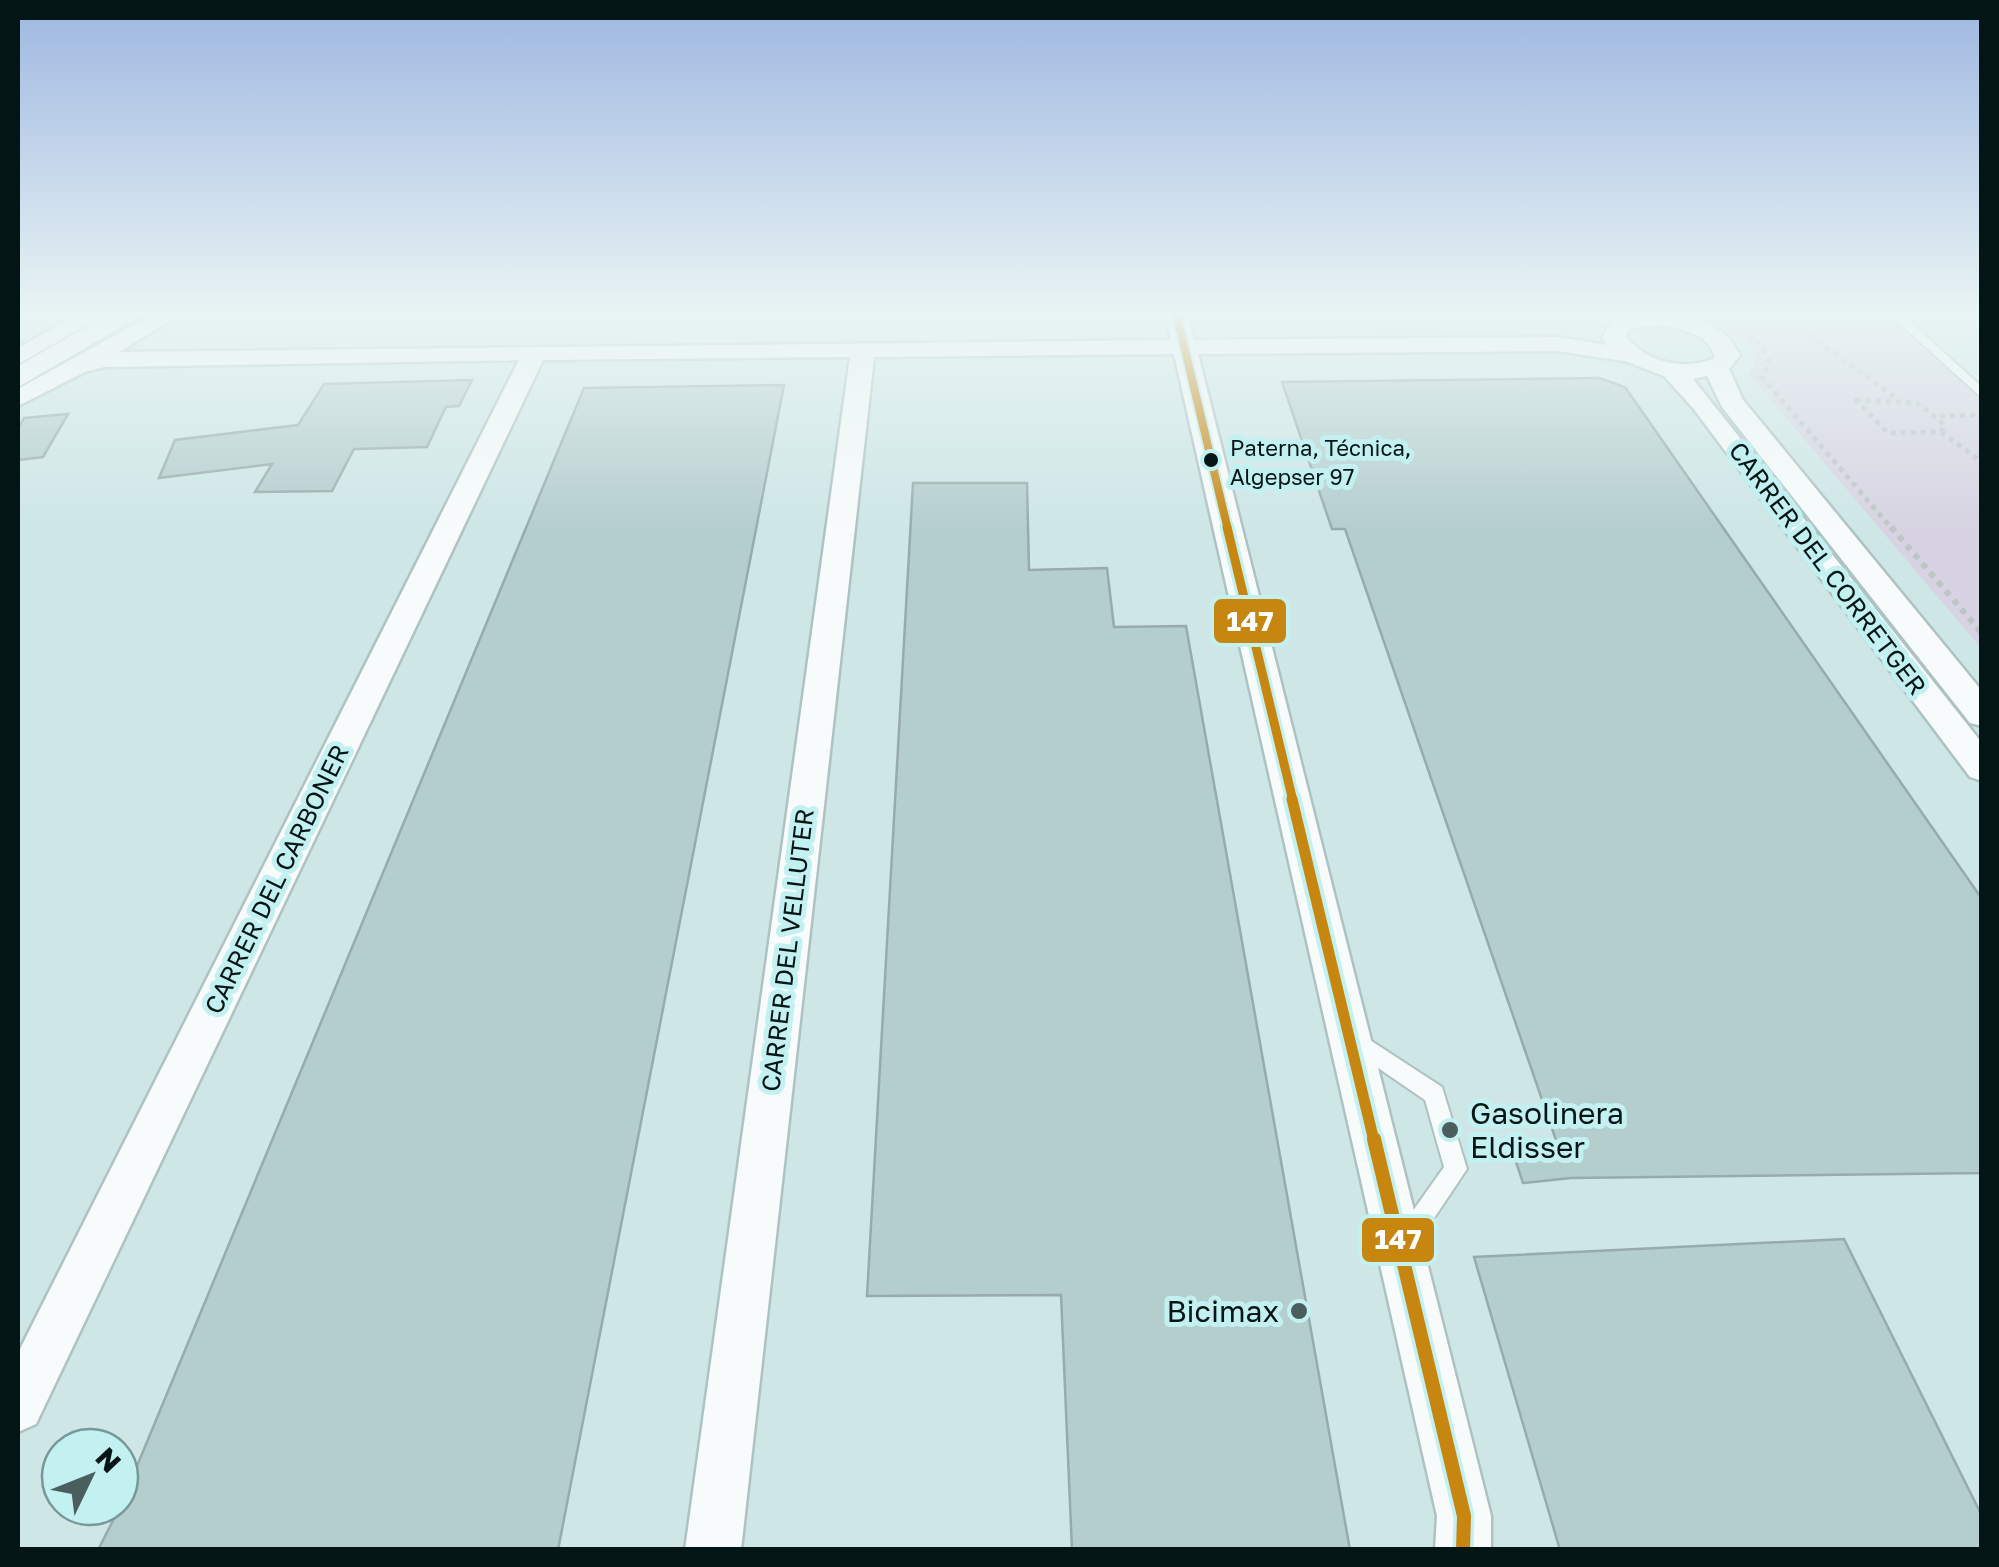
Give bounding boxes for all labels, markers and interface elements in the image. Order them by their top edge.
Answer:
place label: Paterna, Técnica, Algepser 97 [1230,434,1411,490]
street label: CARRER DEL CORRETGER [1723,435,1933,701]
marker: Paterna, Técnica, Algepser 97 [1201,450,1221,470]
line badge: 147 [1212,597,1288,645]
text: 147 [1226,604,1274,637]
street label: CARRER DEL CARBONER [197,739,355,1019]
street label: CARRER DEL VELLUTER [754,807,820,1093]
place label: Gasolinera Eldisser [1470,1095,1624,1165]
marker: Gasolinera Eldisser [1439,1119,1461,1141]
line badge: 147 [1360,1216,1436,1264]
text: 147 [1374,1222,1422,1255]
place label: Bicimax [1166,1293,1279,1329]
marker: Bicimax [1288,1300,1310,1322]
north arrow [40,1427,140,1527]
text: N [89,1441,128,1479]

